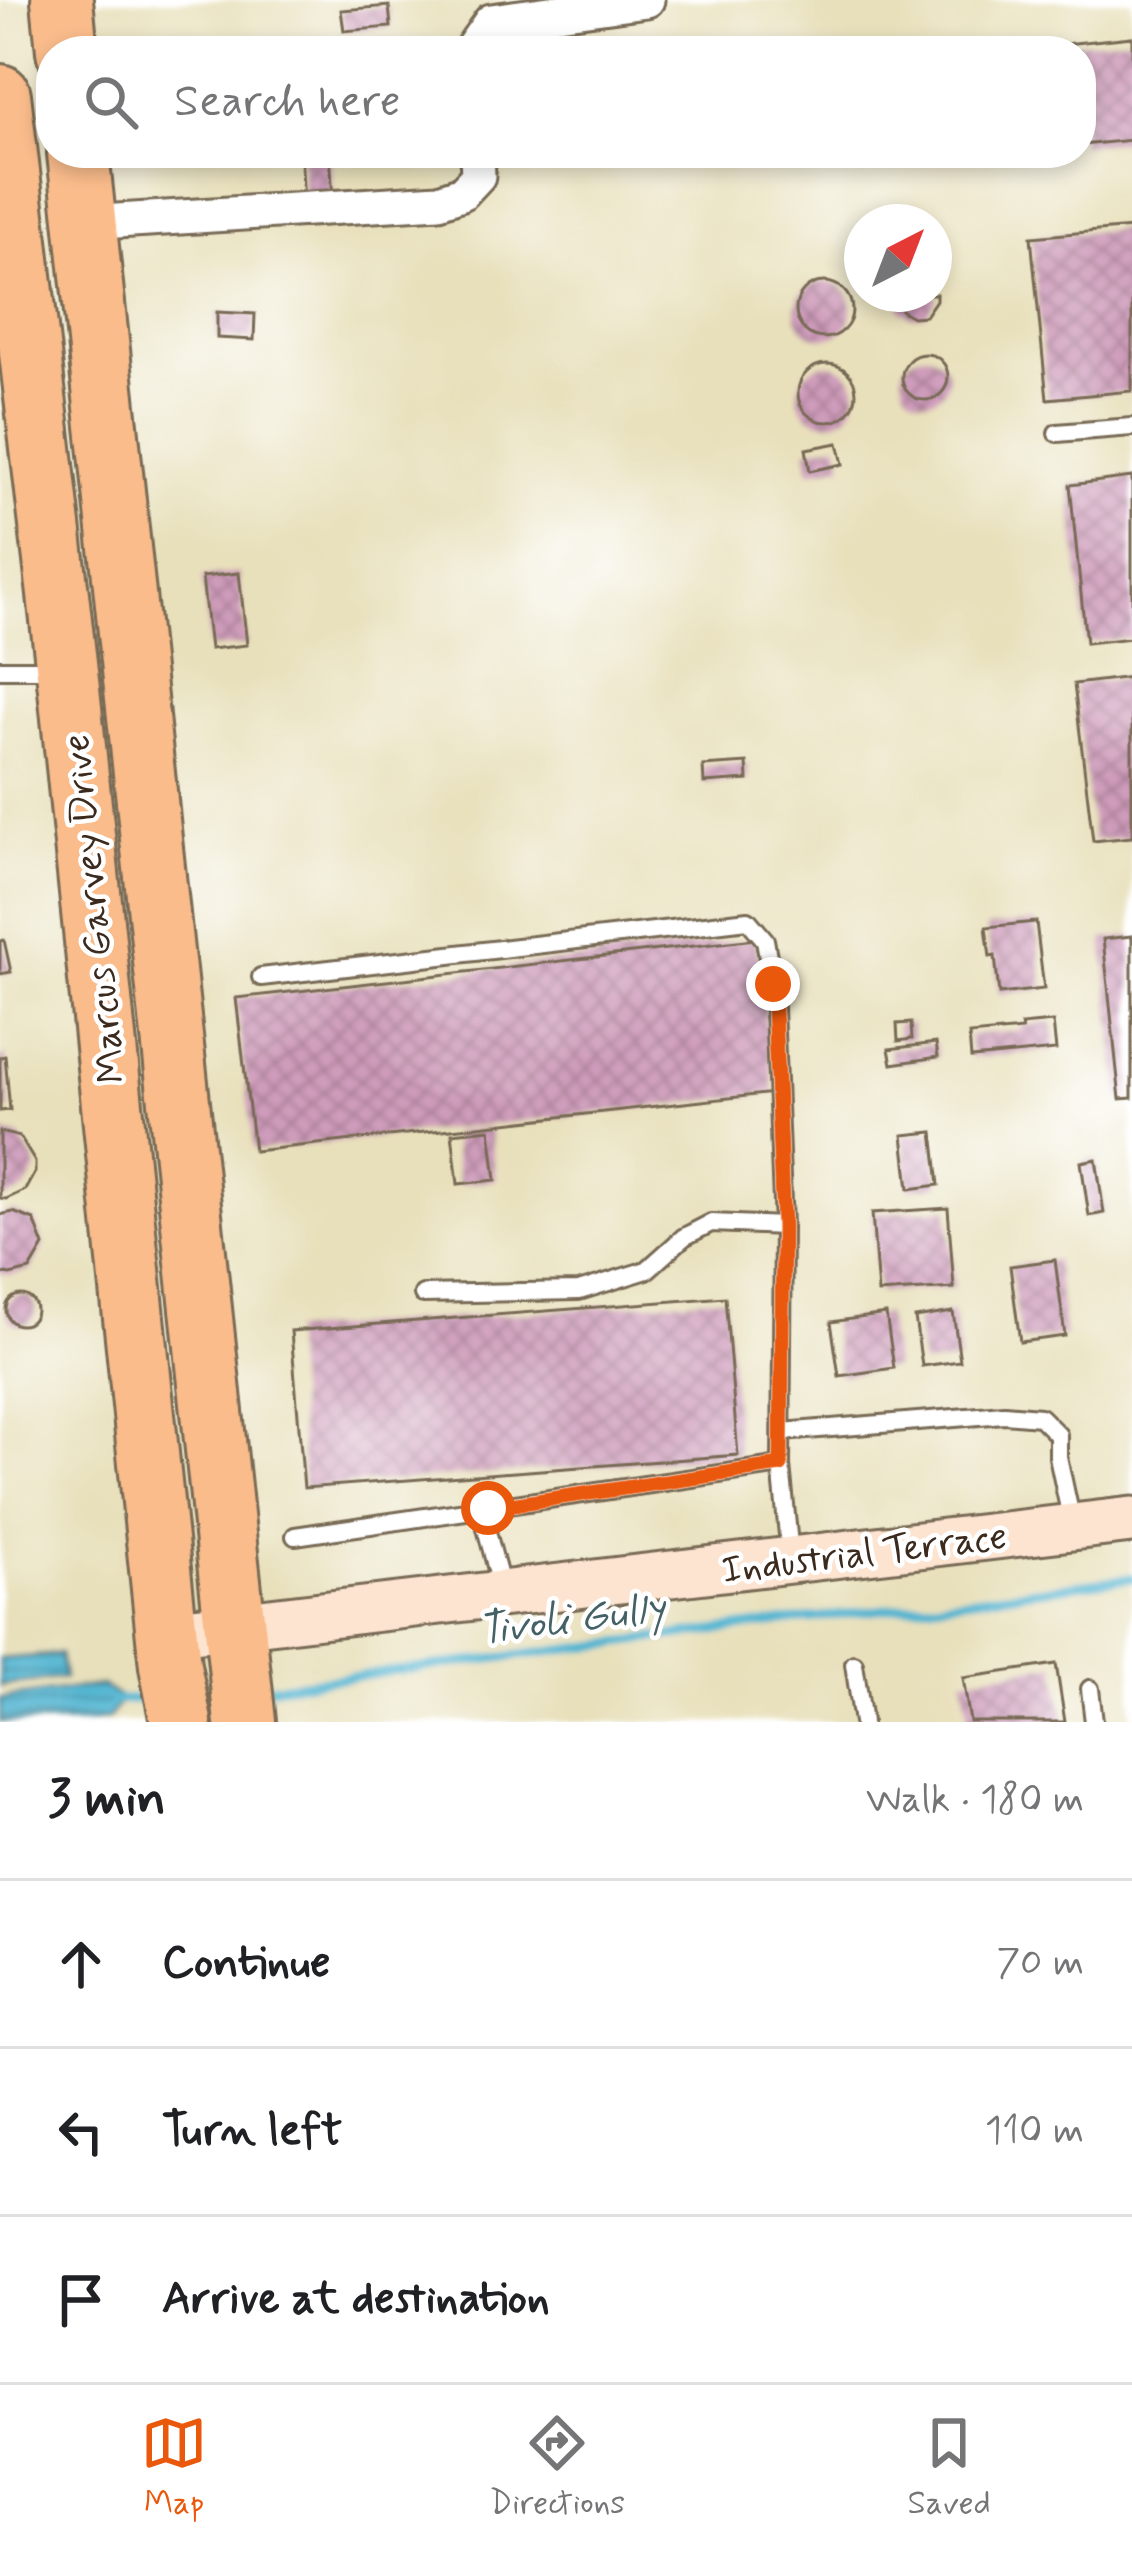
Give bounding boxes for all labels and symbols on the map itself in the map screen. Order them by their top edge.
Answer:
north arrow [844,204,952,312]
street label: Marcus Garvey Drive [52,731,139,1086]
route end [746,957,800,1011]
route start [461,1481,515,1535]
street label: Industrial Terrace [719,1512,1010,1597]
water label: Tivoli Gully [475,1581,671,1659]

